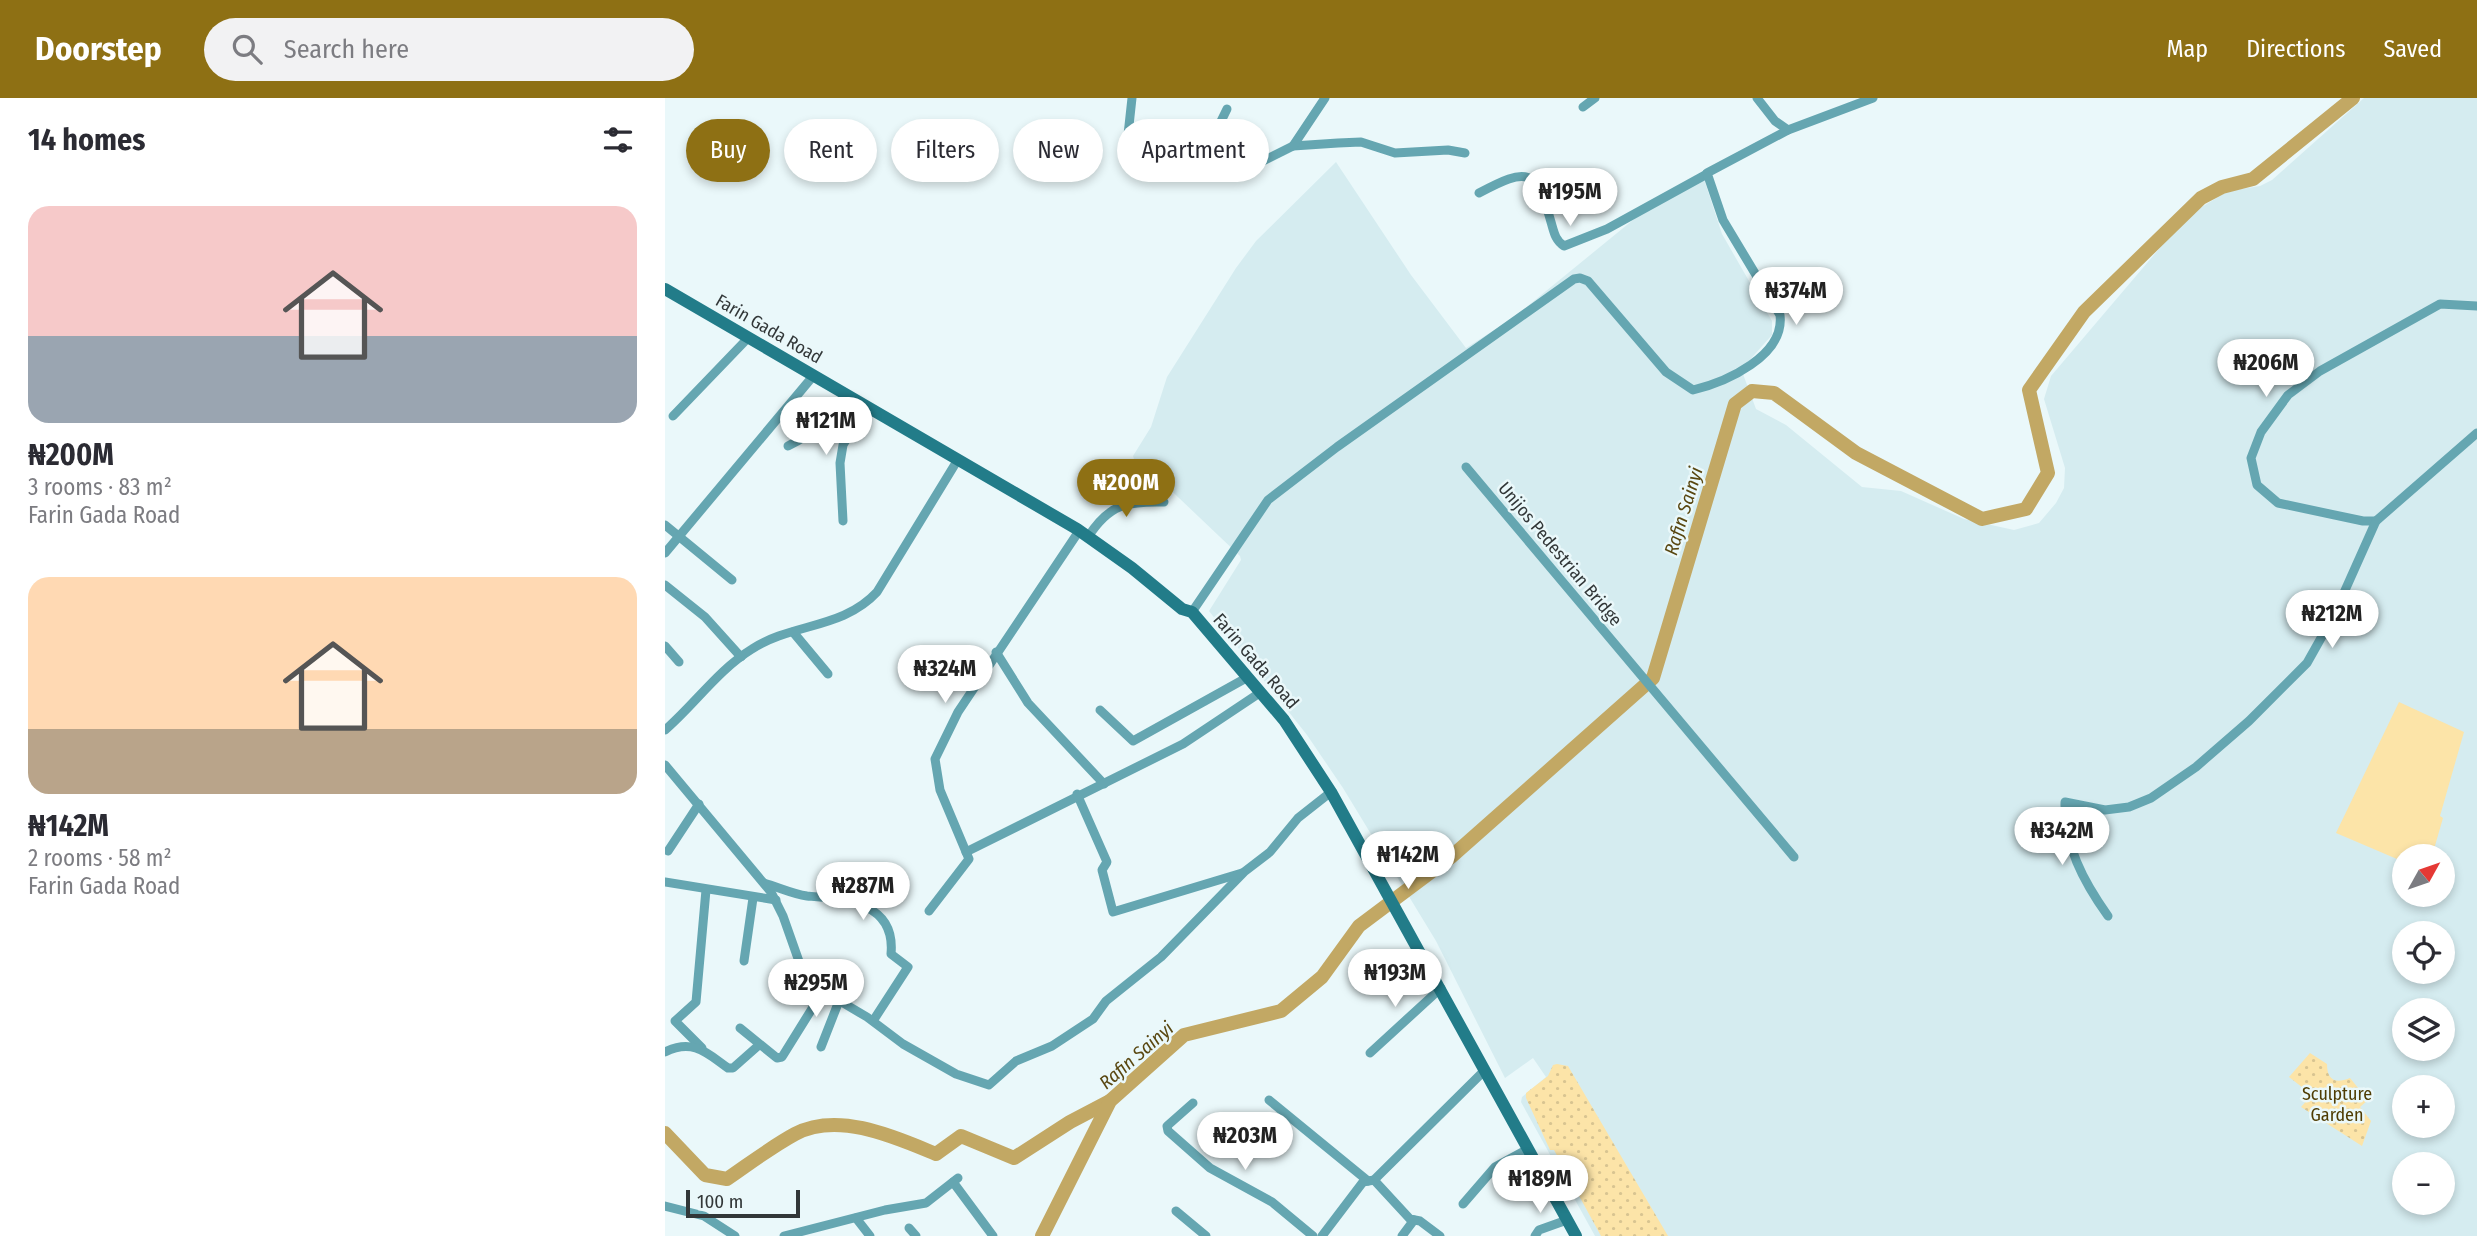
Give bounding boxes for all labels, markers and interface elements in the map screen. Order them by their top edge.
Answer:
search box [204,18,694,81]
text: Doorstep [35,29,162,69]
icon: search [228,30,266,68]
text: Search here [284,34,409,65]
text: Map [2167,35,2208,63]
text: Directions [2246,35,2345,63]
text: Saved [2383,35,2442,63]
chip: Buy [686,119,770,182]
chip: Rent [784,119,877,182]
chip: Filters [891,119,999,182]
chip: New [1013,119,1103,182]
chip: Apartment [1117,119,1269,182]
icon: filters [599,121,637,159]
text: 14 homes [28,122,145,158]
pin: ₦195M [1521,169,1619,228]
text: ₦195M [1538,177,1602,205]
icon: home [270,252,396,378]
pin: ₦374M [1747,268,1845,327]
text: ₦374M [1765,276,1827,304]
street label: Farin Gada Road [712,290,826,368]
pin: ₦206M [2217,340,2315,399]
text: ₦206M [2233,348,2299,376]
pin: ₦121M [777,398,875,457]
text: ₦121M [796,406,856,434]
text: ₦200M [28,437,114,473]
pin: ₦200M [1077,460,1175,519]
water label: Rafin Sainyi [1659,464,1708,558]
text: ₦200M [1093,468,1159,496]
text: 3 rooms · 83 m² [28,473,172,501]
street label: Unijos Pedestrian Bridge [1493,478,1627,631]
text: Farin Gada Road [28,501,180,529]
pin: ₦212M [2283,590,2381,650]
text: ₦212M [2302,599,2362,627]
street label: Farin Gada Road [1209,609,1303,713]
icon: home [270,623,396,749]
pin: ₦324M [896,646,994,705]
text: ₦324M [914,654,976,682]
text: ₦142M [28,808,109,844]
pin: ₦342M [2013,808,2111,867]
text: ₦342M [2030,816,2094,844]
pin: ₦142M [1359,832,1457,891]
text: ₦142M [1377,840,1439,868]
text: 2 rooms · 58 m² [28,844,172,872]
north arrow [2392,844,2455,906]
map controls [2392,844,2455,1215]
pin: ₦287M [814,862,912,922]
text: ₦287M [832,871,894,899]
text: Farin Gada Road [28,872,180,900]
button: locate [2392,921,2455,984]
pin: ₦193M [1346,950,1444,1009]
text: ₦193M [1364,958,1426,986]
pin: ₦295M [767,960,865,1019]
text: ₦295M [784,968,848,996]
button: layers [2392,998,2455,1061]
water label: Rafin Sainyi [1094,1017,1178,1094]
button: + [2392,1075,2455,1138]
park label: Sculpture Garden [2302,1083,2372,1126]
pin: ₦203M [1196,1112,1294,1172]
text: ₦203M [1213,1121,1277,1149]
button: − [2392,1152,2455,1215]
pin: ₦189M [1491,1156,1589,1215]
text: ₦189M [1508,1164,1572,1192]
scale bar [686,1187,800,1219]
text: 100 m [697,1190,743,1213]

